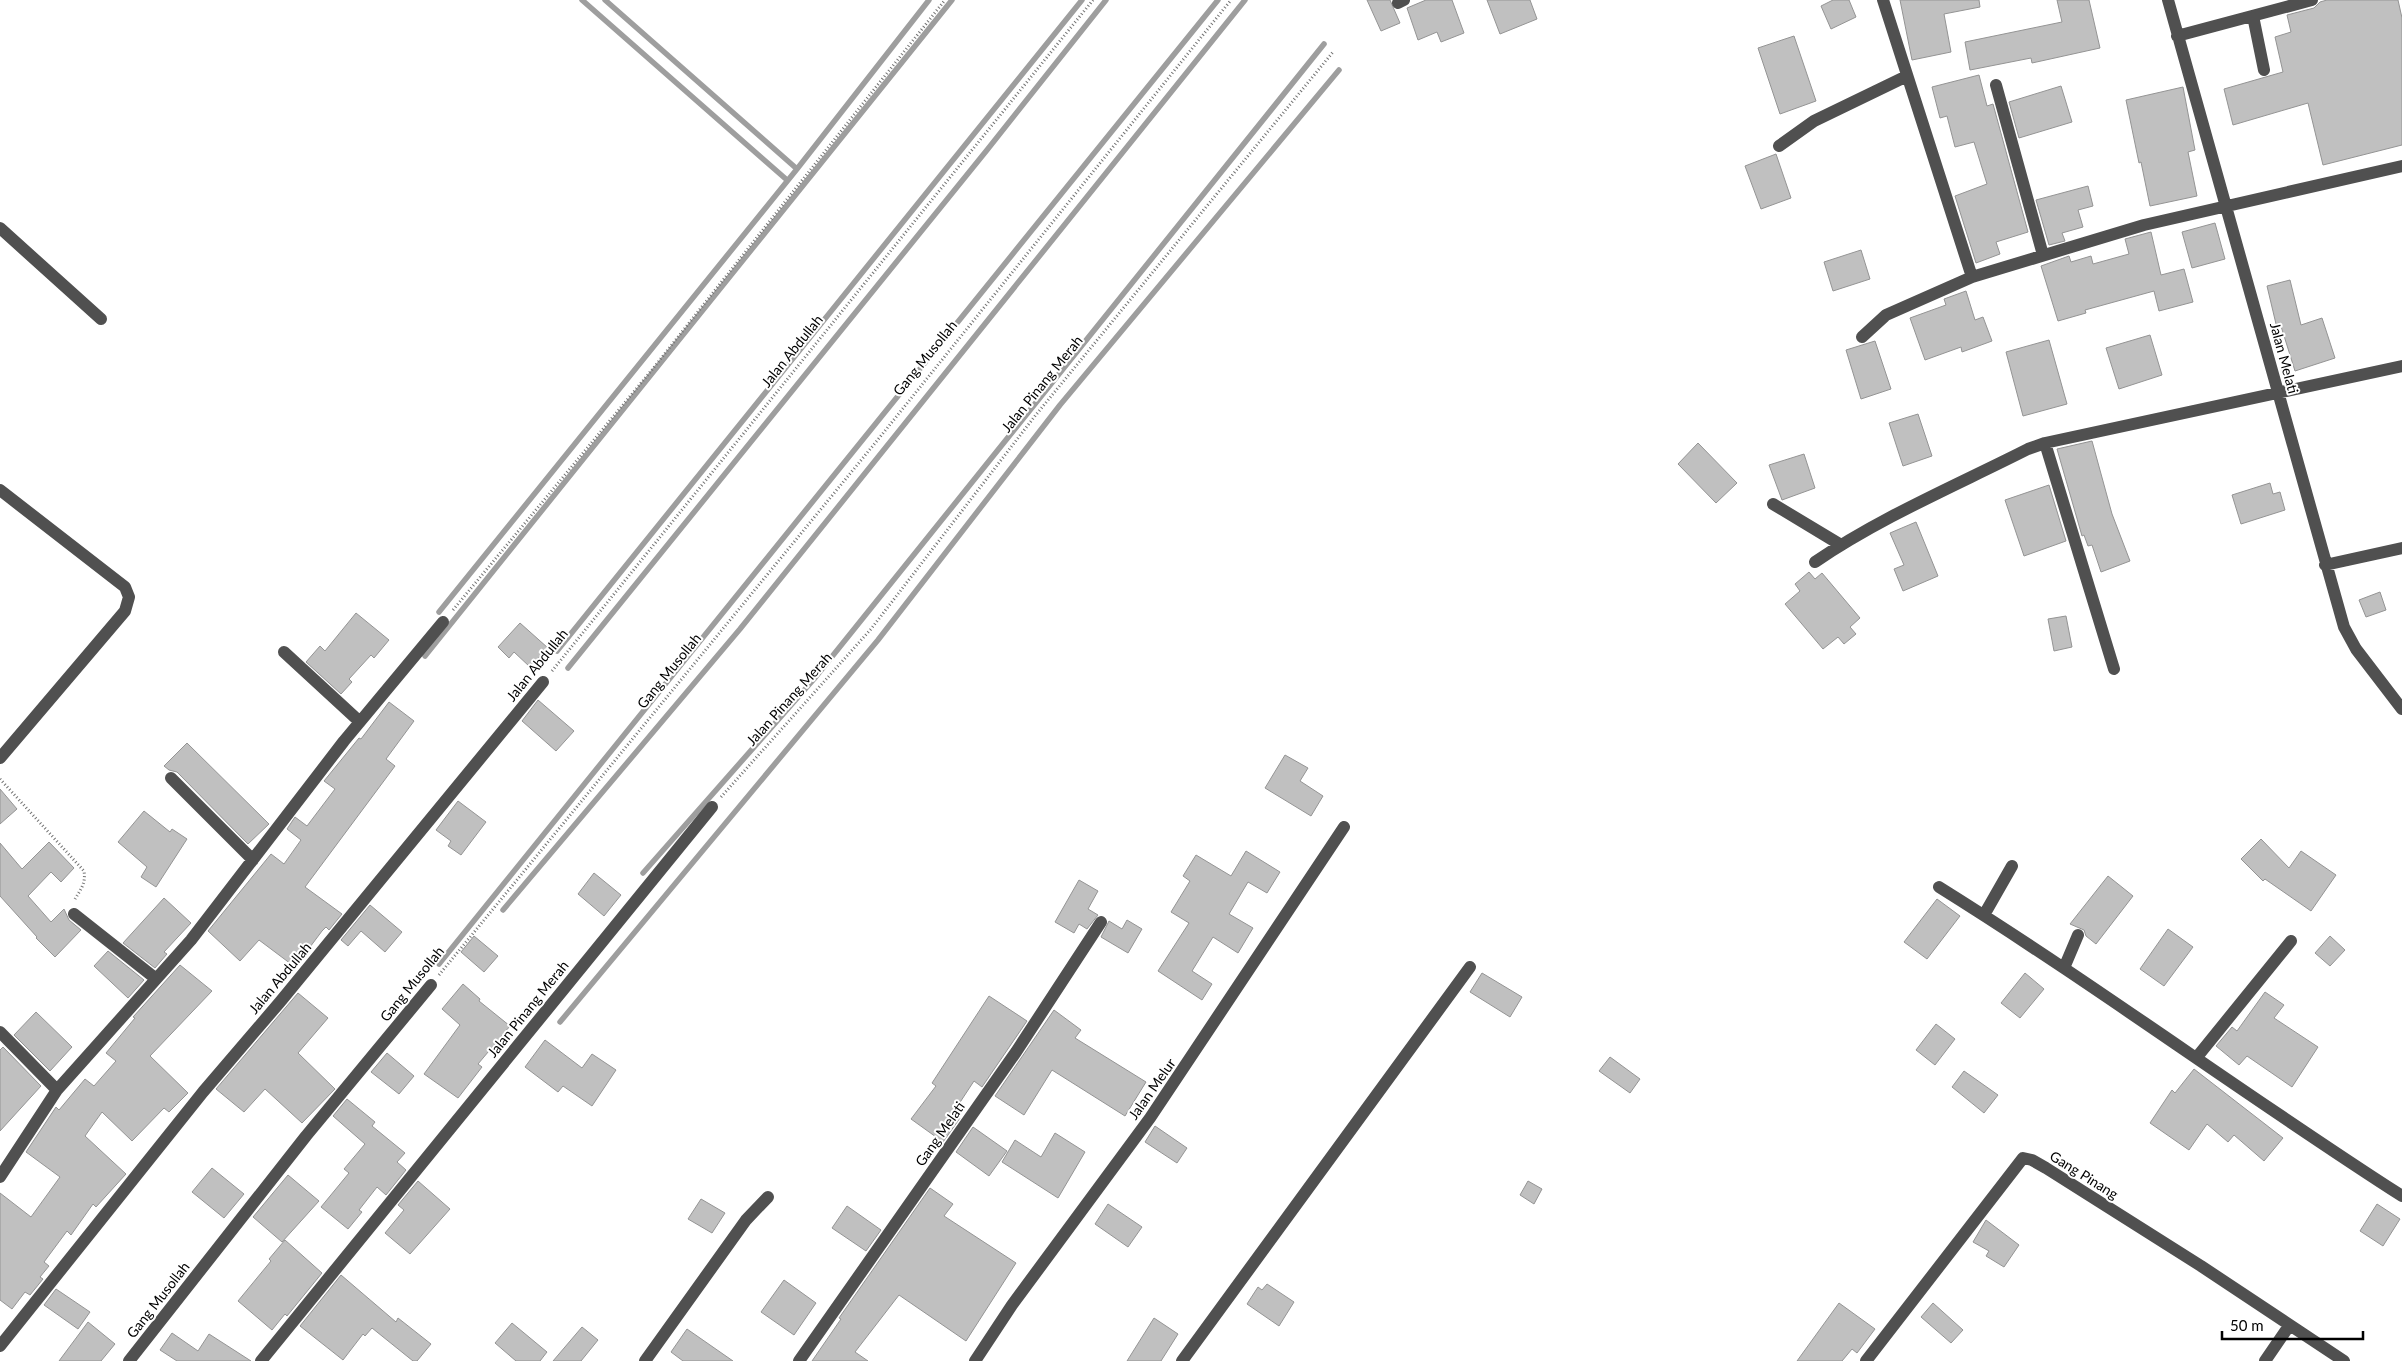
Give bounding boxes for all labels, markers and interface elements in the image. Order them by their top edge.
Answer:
street label: Jalan Abdullah [757,311,826,390]
street label: Gang Musollah [889,317,960,399]
street label: Jalan Melati [2267,320,2302,395]
street label: Jalan Pinang Merah [997,332,1086,435]
street label: Jalan Abdullah [502,625,571,704]
street label: Gang Musollah [633,630,704,712]
street label: Jalan Pinang Merah [742,649,835,749]
street label: Jalan Abdullah [245,938,314,1017]
street label: Gang Musollah [376,943,447,1025]
street label: Jalan Pinang Merah [483,957,572,1060]
street label: Jalan Melur [1124,1055,1179,1123]
street label: Gang Melati [911,1098,968,1169]
street label: Gang Pinang [2047,1147,2122,1202]
street label: Gang Musollah [123,1258,193,1341]
scale bar [2222,1308,2363,1340]
text: 50 m [2230,1316,2264,1334]

